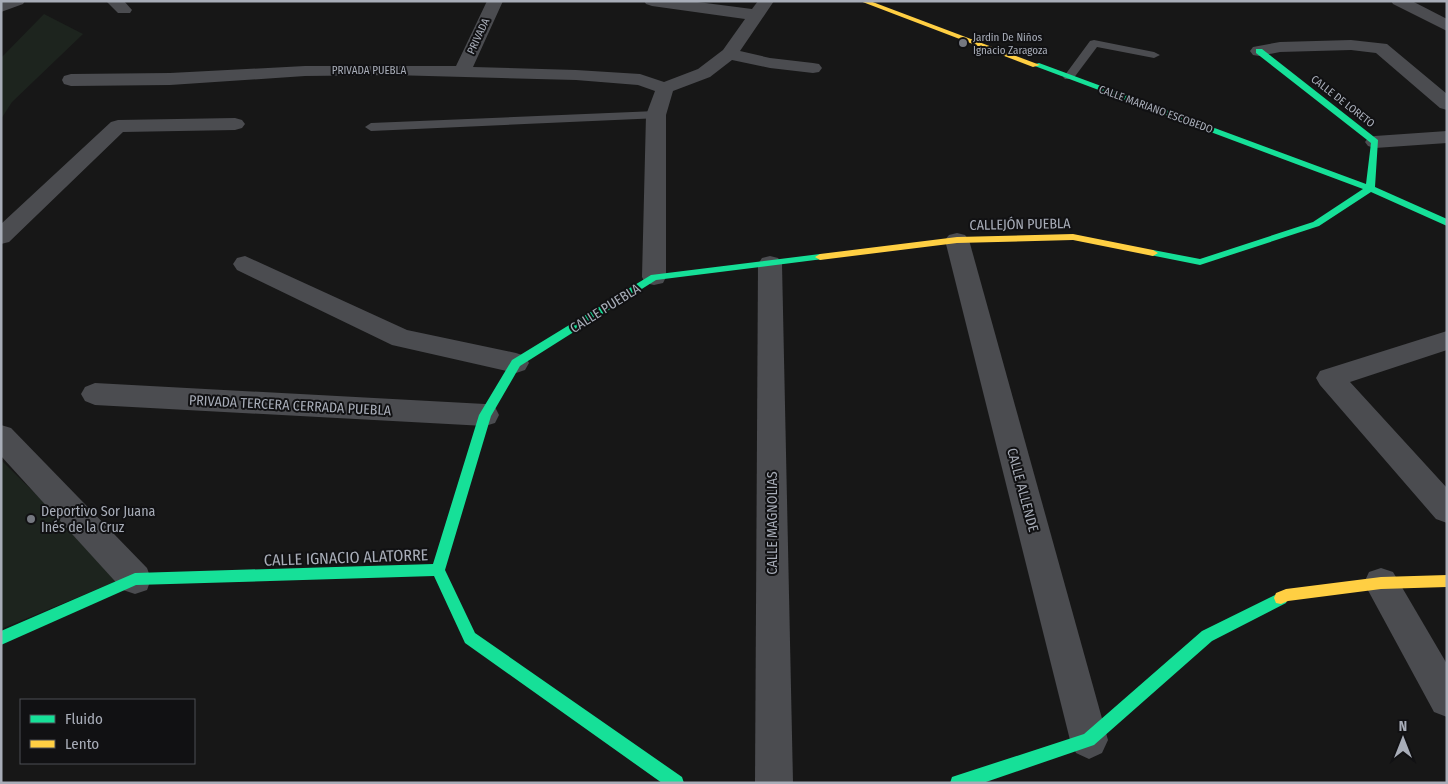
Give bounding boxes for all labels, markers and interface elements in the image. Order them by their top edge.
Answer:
street label: PRIVADA [465,16,492,56]
place label: Jardin De Niños Ignacio Zaragoza [973,31,1048,57]
marker: Jardin De Niños Ignacio Zaragoza [957,37,969,49]
street label: PRIVADA PUEBLA [332,64,406,77]
street label: CALLE DE LORETO [1308,73,1377,130]
street label: CALLE MARIANO ESCOBEDO [1097,83,1215,136]
street label: CALLEJÓN PUEBLA [969,214,1071,234]
street label: CALLE PUEBLA [567,280,644,337]
street label: PRIVADA TERCERA CERRADA PUEBLA [188,392,392,419]
street label: CALLE ALLENDE [1003,446,1042,534]
street label: CALLE MAGNOLIAS [764,471,781,575]
place label: Deportivo Sor Juana Inés de la Cruz [41,503,156,536]
marker: Deportivo Sor Juana Inés de la Cruz [25,513,37,525]
street label: CALLE IGNACIO ALATORRE [264,545,429,570]
legend [20,699,195,764]
text: Fluido [65,710,103,728]
north arrow [1378,714,1428,764]
text: N [1399,718,1407,735]
text: Lento [65,735,99,753]

